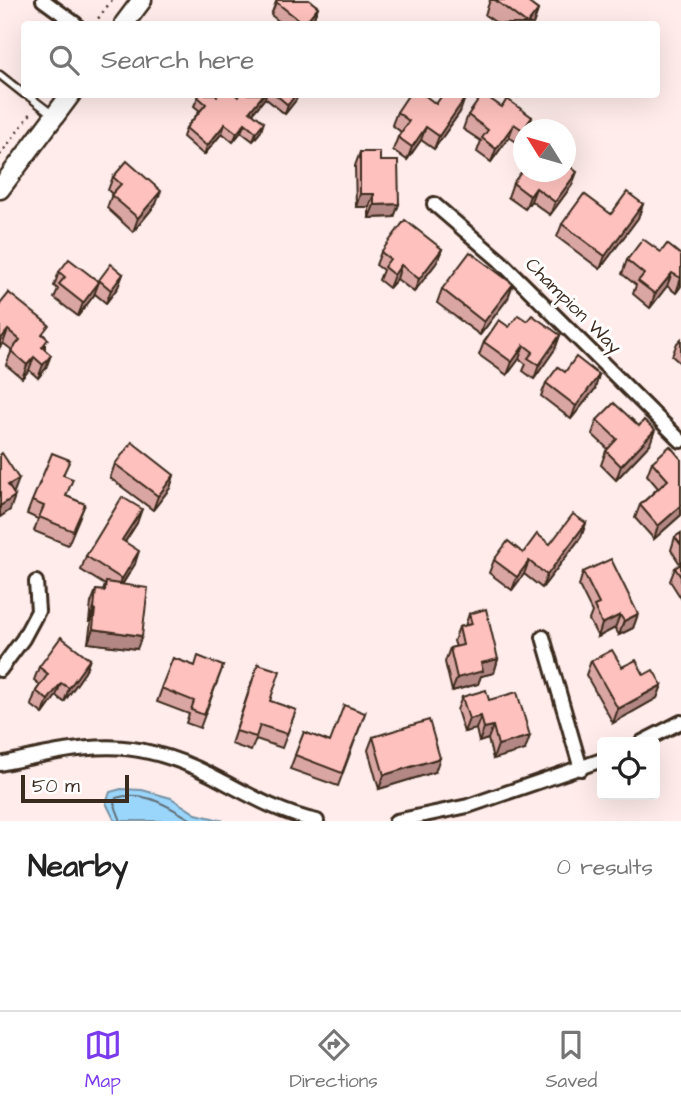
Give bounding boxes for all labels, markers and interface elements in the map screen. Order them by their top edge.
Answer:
search box [21,21,660,98]
icon: search [45,41,83,79]
text: Search here [101,42,254,78]
north arrow [513,119,576,182]
street label: Champion Way [518,252,628,361]
map controls [597,737,660,800]
button: locate [597,737,660,800]
scale bar [21,772,130,804]
text: 50 m [32,773,80,800]
text: Nearby [28,846,128,888]
text: 0 results [556,851,653,883]
tab: Map [84,1026,122,1095]
tab: Directions [289,1026,378,1095]
tab: Saved [545,1026,597,1095]

